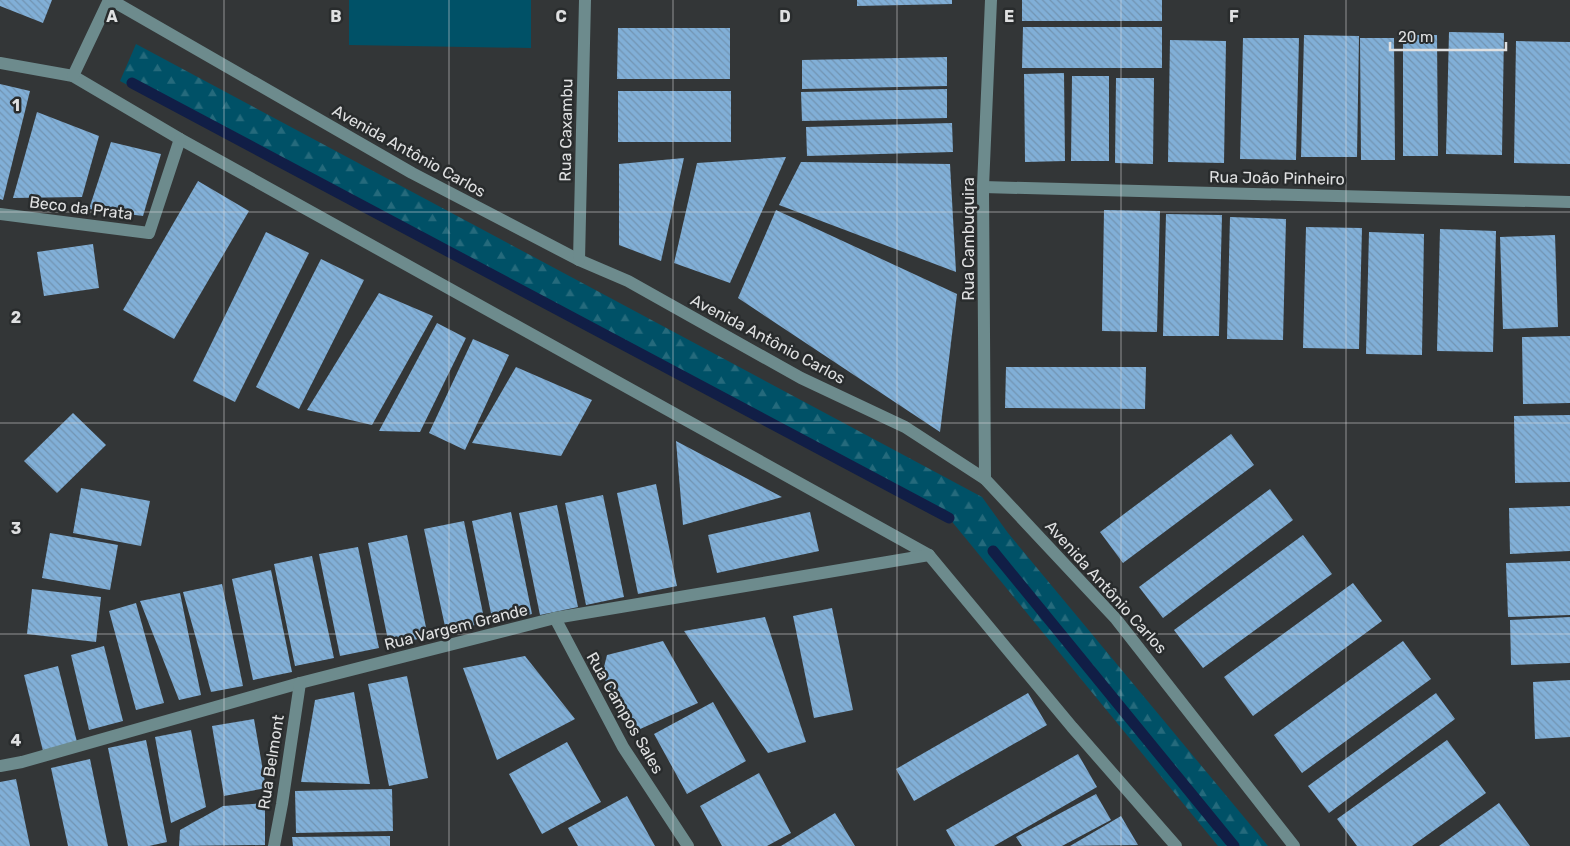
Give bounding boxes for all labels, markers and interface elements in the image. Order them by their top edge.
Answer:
text: A [106,7,118,26]
text: B [330,7,342,26]
text: C [555,7,567,26]
text: D [779,7,791,26]
text: E [1004,7,1014,26]
text: F [1229,7,1239,26]
scale bar [1390,20,1506,52]
text: 20 m [1398,28,1433,46]
street label: Rua Caxambu [556,78,576,182]
text: 1 [12,96,20,115]
street label: Avenida Antônio Carlos [329,101,489,201]
street label: Rua João Pinheiro [1209,167,1345,189]
street label: Rua Cambuquira [959,177,978,301]
street label: Beco da Prata [28,192,134,224]
street label: Avenida Antônio Carlos [687,290,849,388]
text: 2 [11,308,21,327]
street label: Avenida Antônio Carlos [1041,517,1171,657]
text: 3 [11,519,21,538]
street label: Rua Vargem Grande [382,600,530,654]
street label: Rua Campos Sales [582,649,668,777]
street label: Rua Belmont [254,713,288,811]
text: 4 [11,731,22,750]

